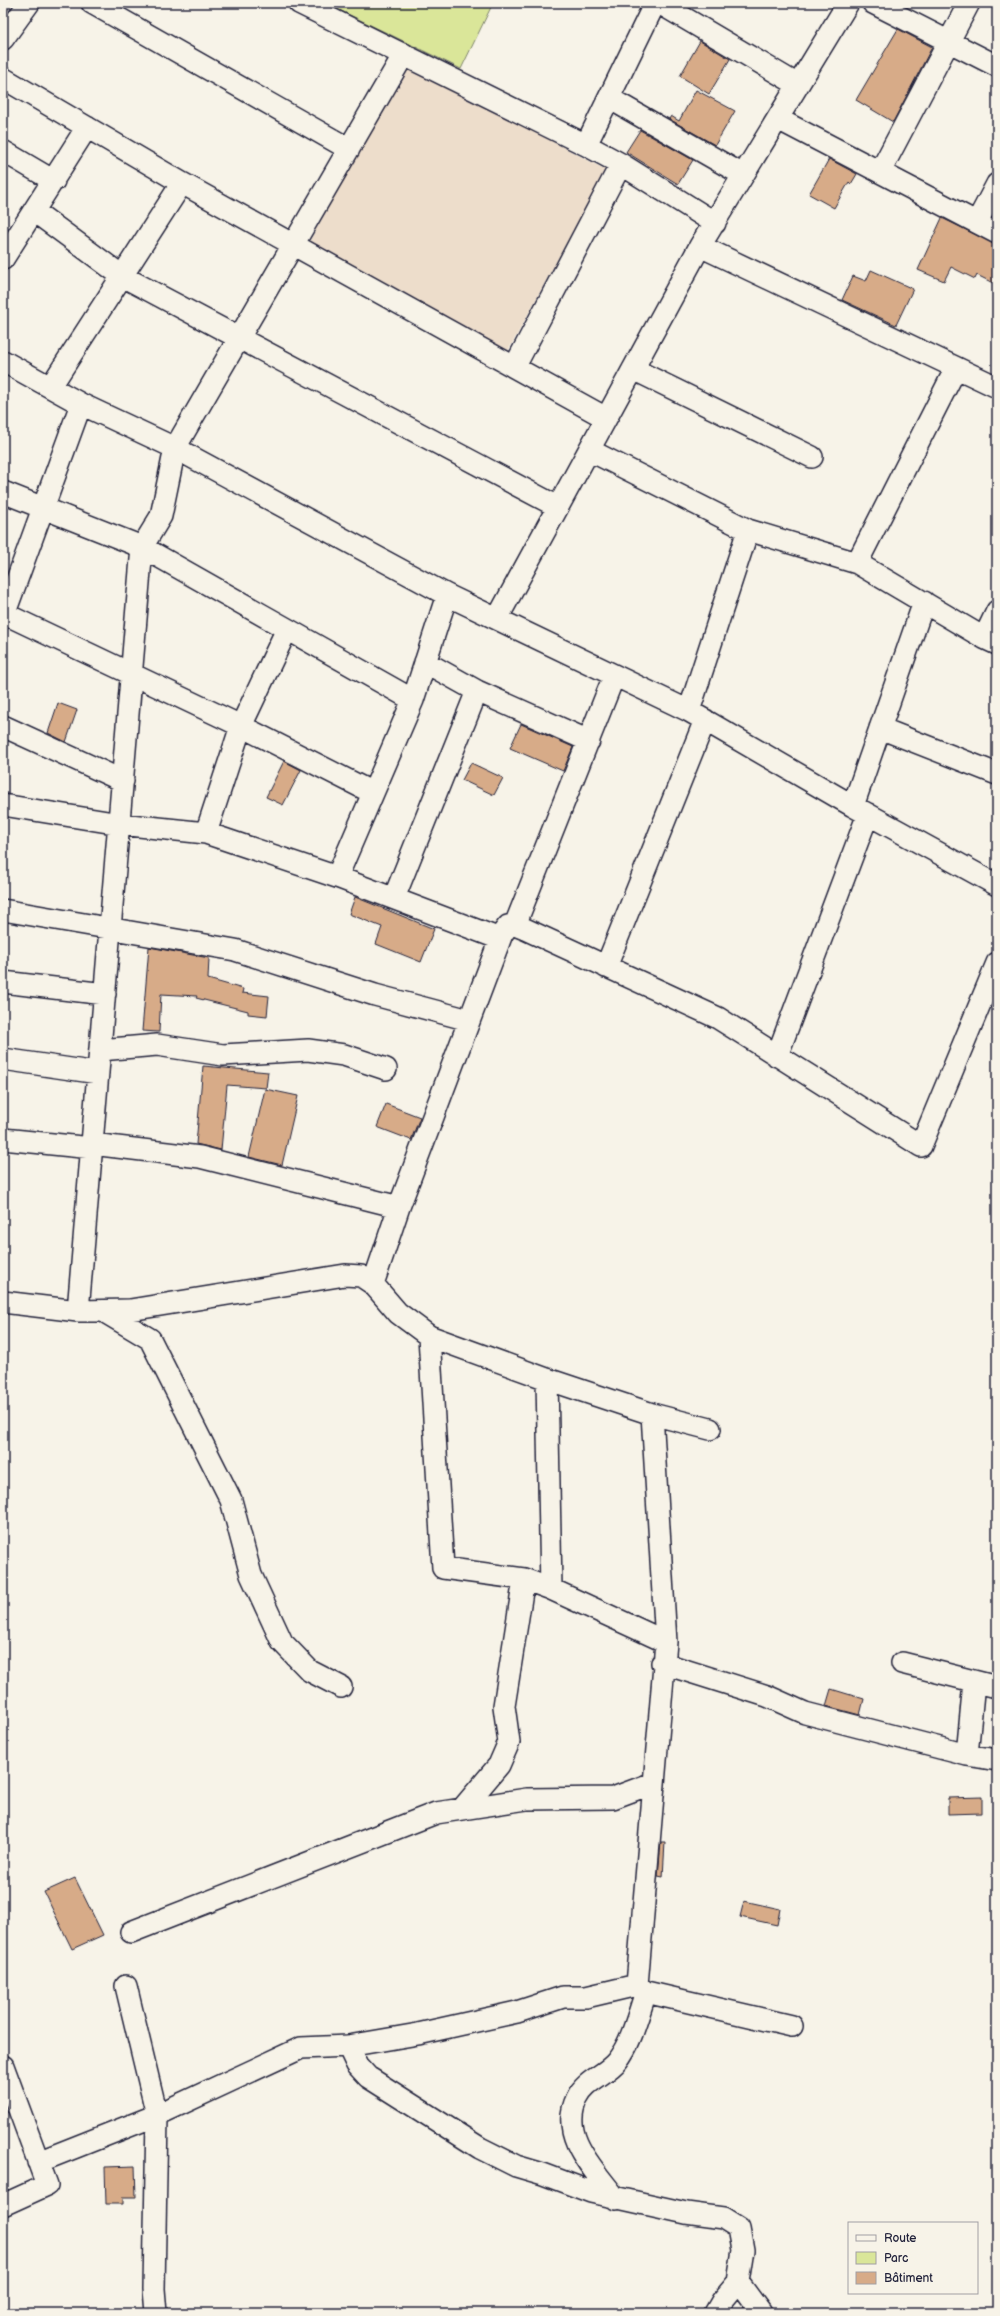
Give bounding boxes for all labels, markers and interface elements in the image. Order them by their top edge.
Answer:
legend [848,2222,978,2294]
text: Route [884,2231,916,2246]
text: Parc [884,2251,908,2266]
text: Bâtiment [884,2271,933,2286]

